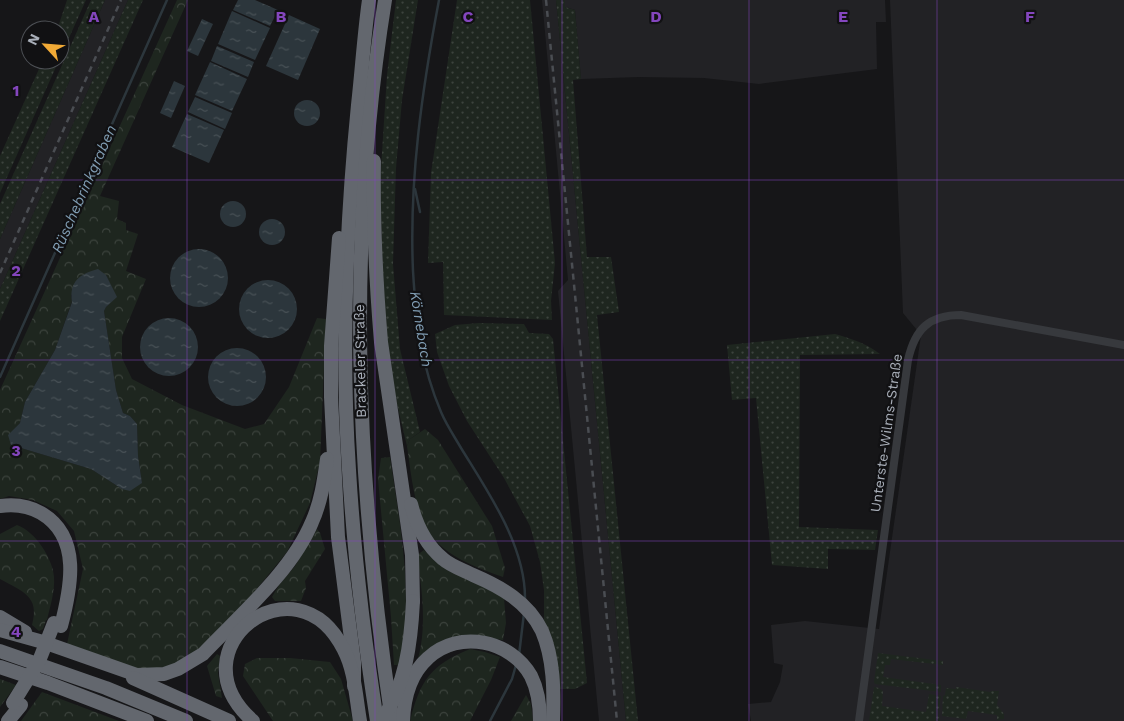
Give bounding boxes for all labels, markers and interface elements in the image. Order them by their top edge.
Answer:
text: A [89,7,100,26]
text: B [276,7,287,26]
text: C [463,7,474,26]
text: D [650,7,662,26]
text: E [838,7,848,26]
text: F [1025,7,1035,26]
north arrow [20,20,70,70]
text: N [24,31,43,47]
text: 1 [13,81,19,100]
water label: Rüschebrinkgraben [48,122,120,256]
text: 2 [11,261,21,280]
water label: Körnebach [406,290,436,368]
street label: Brackeler Straße [351,304,369,418]
street label: Unterste-Wilms-Straße [867,353,905,513]
text: 3 [11,441,21,460]
text: 4 [11,622,21,641]

